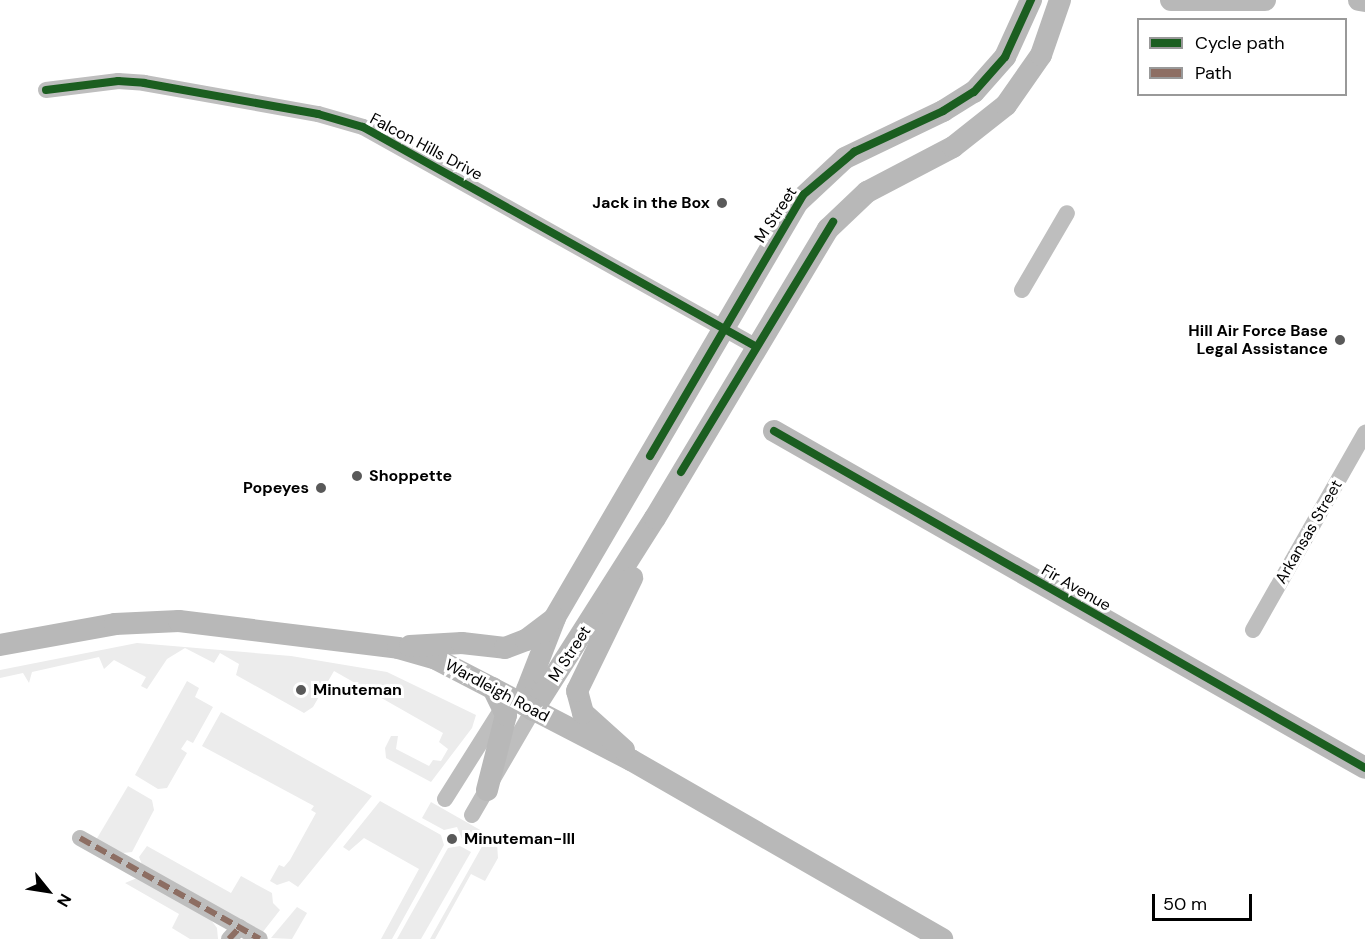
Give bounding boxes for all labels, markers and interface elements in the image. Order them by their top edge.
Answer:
legend [1137,18,1347,96]
text: Cycle path [1195,31,1285,55]
text: Path [1195,61,1232,85]
street label: Falcon Hills Drive [367,109,485,185]
street label: M Street [751,183,801,247]
place label: Jack in the Box [592,193,710,213]
marker: Jack in the Box [715,196,729,210]
place label: Hill Air Force Base Legal Assistance [1188,321,1328,359]
marker: Hill Air Force Base Legal Assistance [1333,333,1347,347]
place label: Shoppette [369,466,452,486]
marker: Shoppette [350,469,364,483]
street label: Arkansas Street [1271,477,1347,587]
place label: Popeyes [243,478,309,498]
marker: Popeyes [314,481,328,495]
street label: Fir Avenue [1038,560,1114,616]
street label: M Street [545,622,595,686]
street label: Wardleigh Road [442,655,552,727]
place label: Minuteman [313,680,402,700]
marker: Minuteman [294,683,308,697]
place label: Minuteman-III [464,829,575,849]
marker: Minuteman-III [445,832,459,846]
north arrow [18,861,78,921]
scale bar [1155,882,1256,920]
text: N [52,890,76,911]
text: 50 m [1163,892,1207,916]

